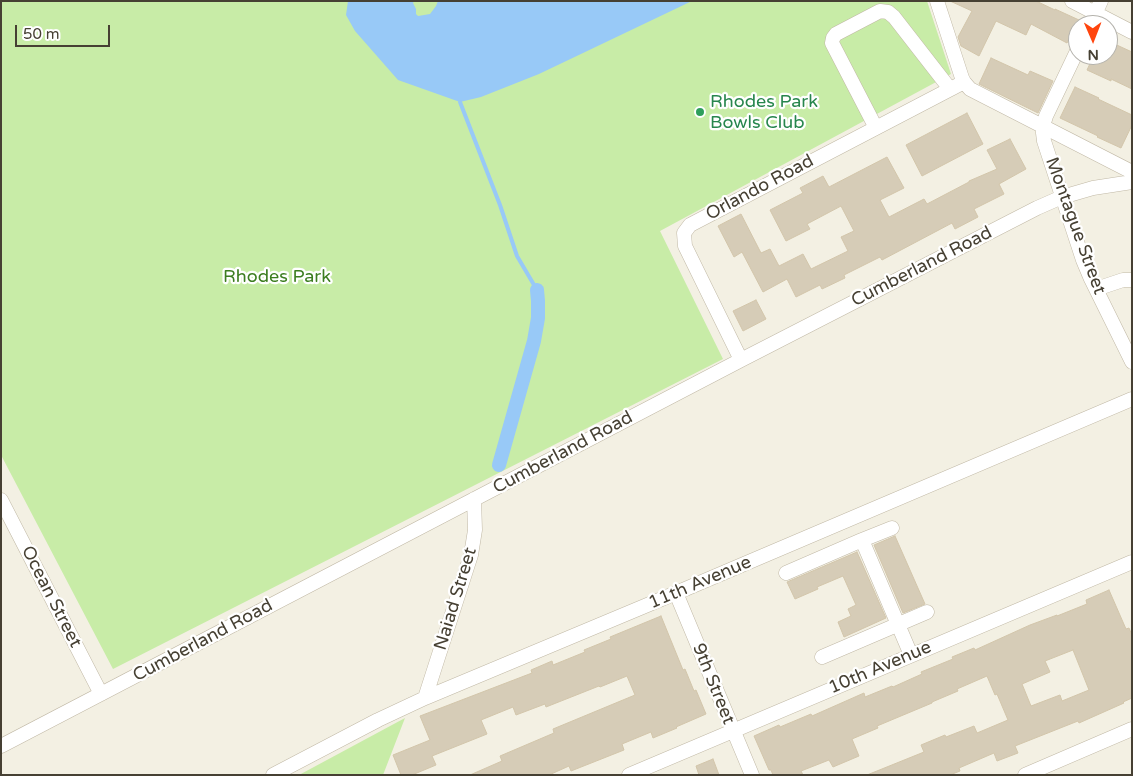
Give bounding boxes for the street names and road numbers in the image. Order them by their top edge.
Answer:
street label: Orlando Road [702,151,818,225]
street label: Montague Street [1040,154,1110,298]
street label: Cumberland Road [848,222,996,312]
street label: Cumberland Road [489,407,637,499]
street label: Ocean Street [16,543,86,651]
street label: Naiad Street [430,545,482,653]
street label: 11th Avenue [645,552,755,614]
street label: Cumberland Road [129,595,277,687]
street label: 10th Avenue [825,637,935,699]
street label: 9th Street [687,640,739,728]

